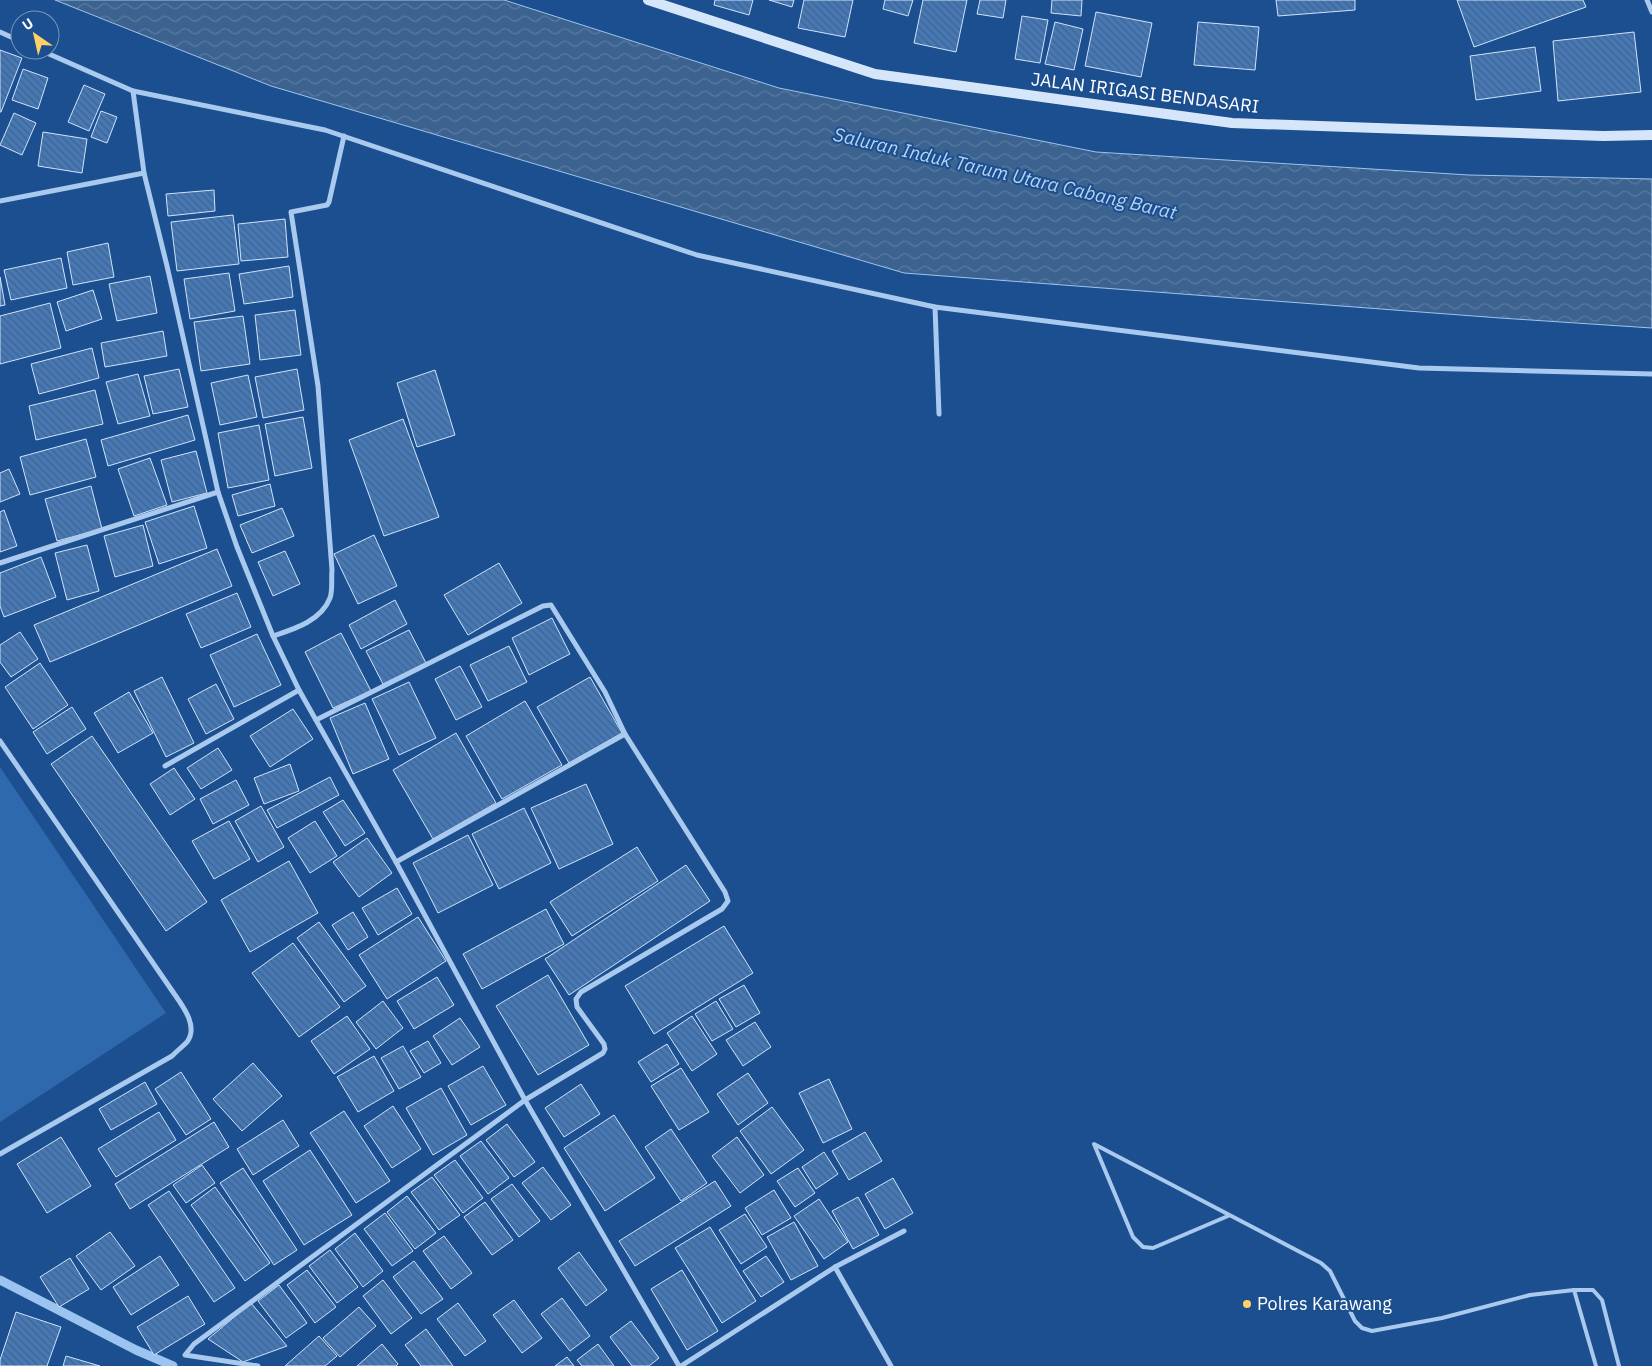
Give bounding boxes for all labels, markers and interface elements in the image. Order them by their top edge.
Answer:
north arrow [10,10,60,60]
text: U [19,14,37,34]
street label: JALAN IRIGASI BENDASARI [1030,67,1260,118]
water label: Saluran Induk Tarum Utara Cabang Barat [831,122,1180,224]
place label: Polres Karawang [1257,1292,1392,1315]
marker: Polres Karawang [1241,1298,1253,1310]

